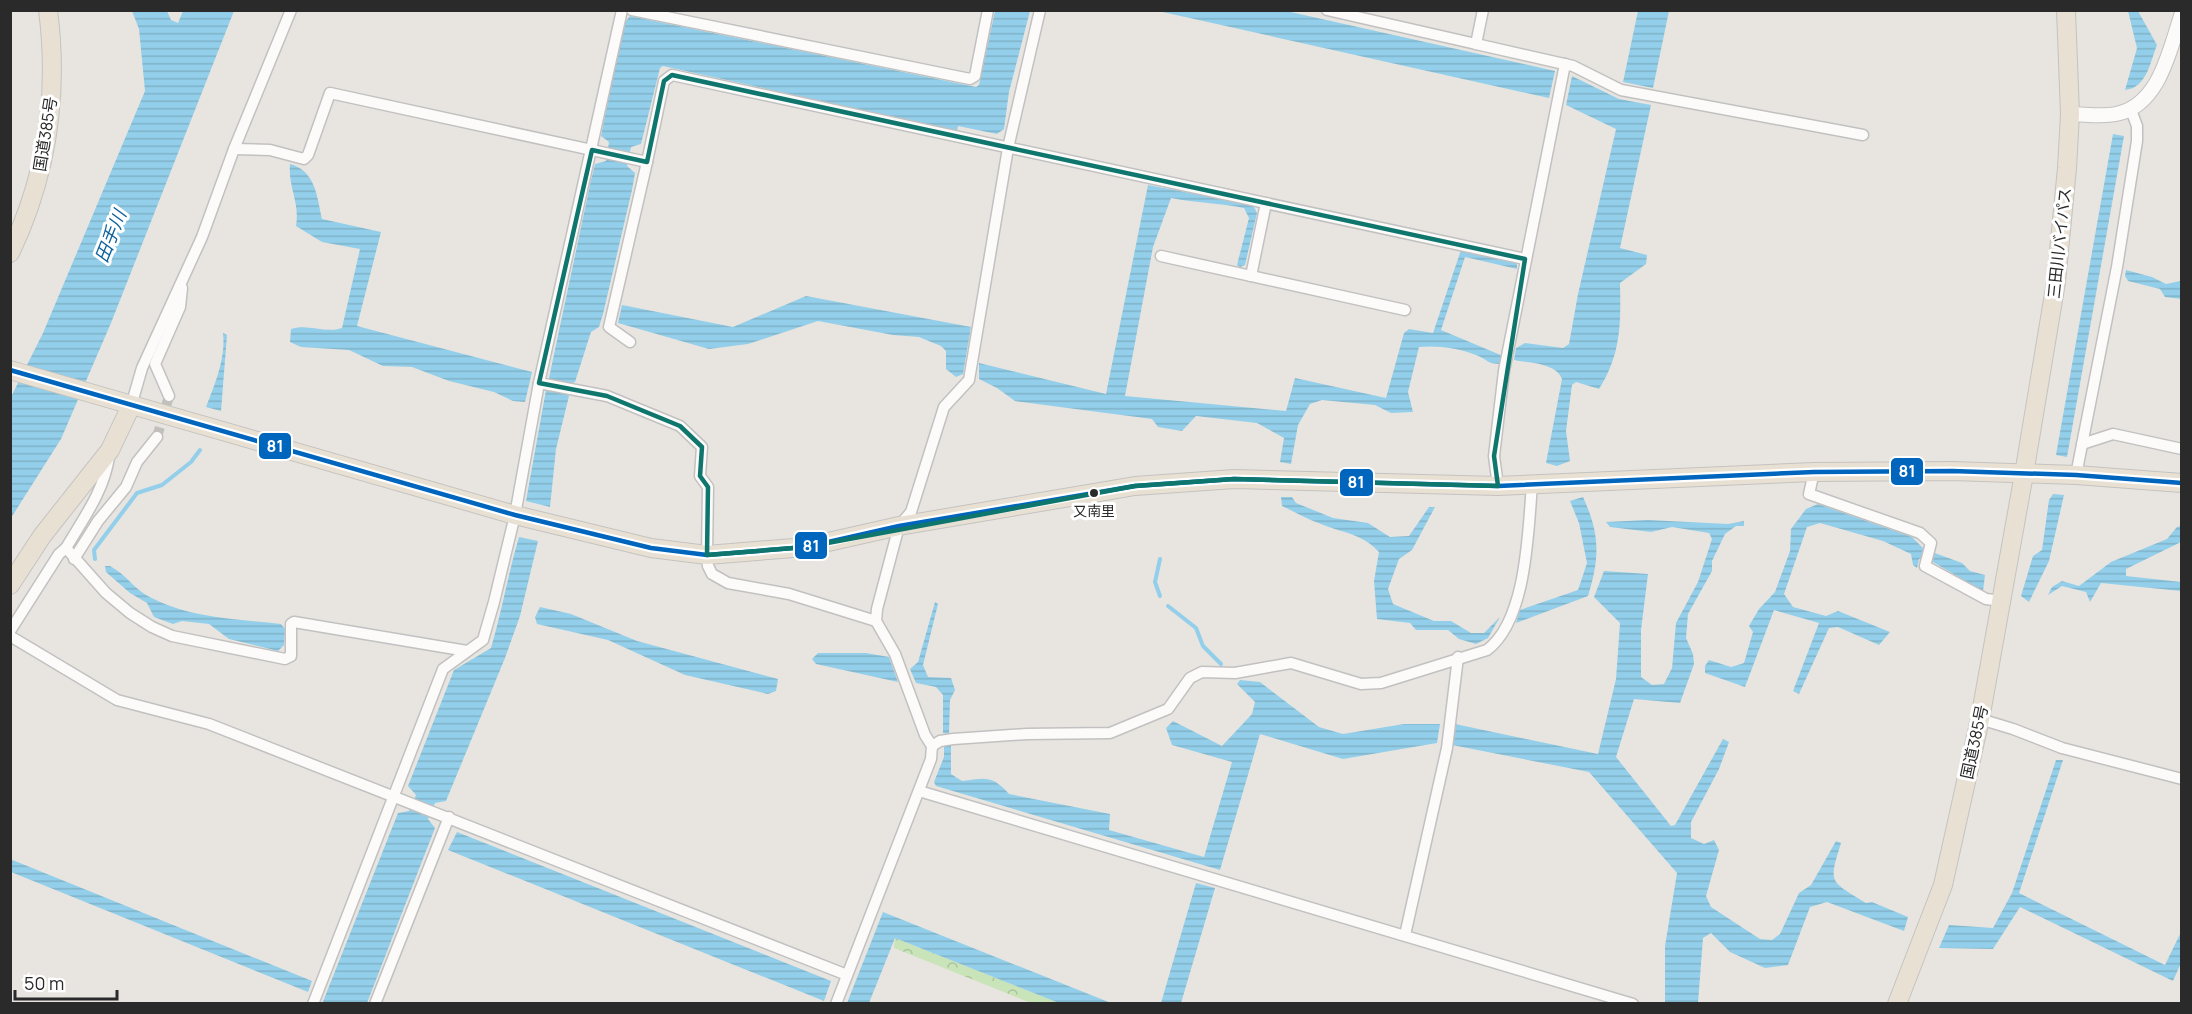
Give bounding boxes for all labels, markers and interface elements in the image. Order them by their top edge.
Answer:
street label: 国道385号 [28,95,62,173]
street label: 三田川バイパス [2042,186,2076,300]
water label: 田手川 [89,205,132,266]
line badge: 81 [258,432,292,460]
text: 81 [267,435,283,457]
line badge: 81 [1890,457,1924,486]
text: 81 [1899,460,1915,482]
line badge: 81 [1339,468,1374,497]
text: 81 [1348,471,1364,493]
marker: 又南里 [1088,487,1100,499]
place label: 又南里 [1073,501,1115,520]
line badge: 81 [794,531,828,560]
text: 81 [803,535,819,557]
street label: 国道385号 [1955,703,1993,781]
scale bar [15,963,117,1001]
text: 50 m [24,971,64,995]

